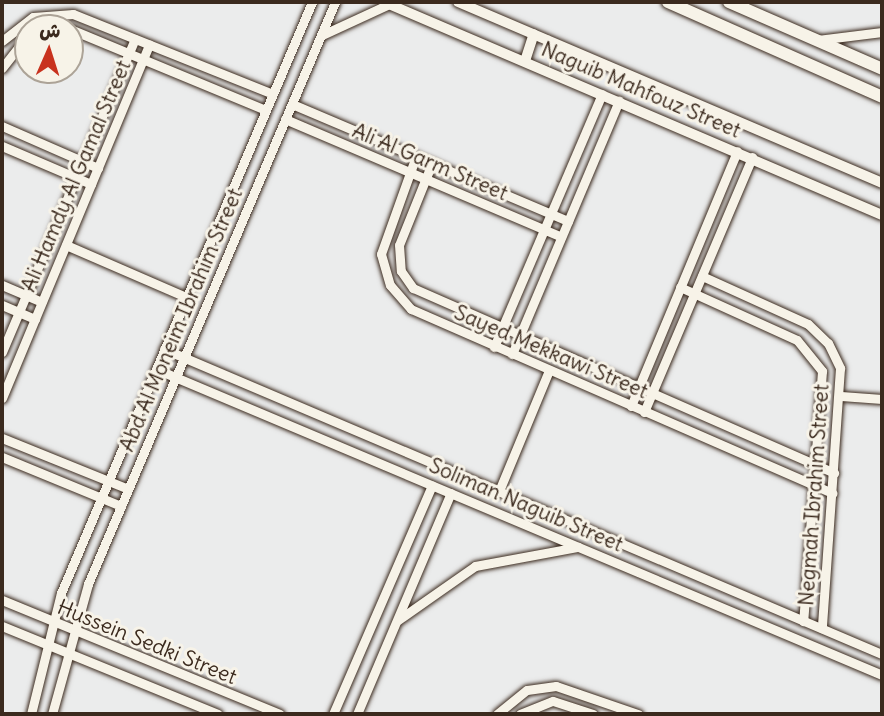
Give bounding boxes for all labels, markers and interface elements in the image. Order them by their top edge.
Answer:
north arrow [14,14,84,84]
text: ش [39,17,61,43]
street label: Naguib Mahfouz Street [538,37,744,143]
street label: Ali Hamdy Al Gamal Street [16,56,136,296]
street label: Ali Al Garm Street [349,118,511,206]
street label: Abd Al Moneim Ibrahim Street [114,185,248,455]
street label: Sayed Mekkawi Street [450,300,652,404]
street label: Negmah Ibrahim Street [794,383,834,607]
street label: Soliman Naguib Street [425,453,627,557]
street label: Hussein Sedki Street [54,594,240,690]

